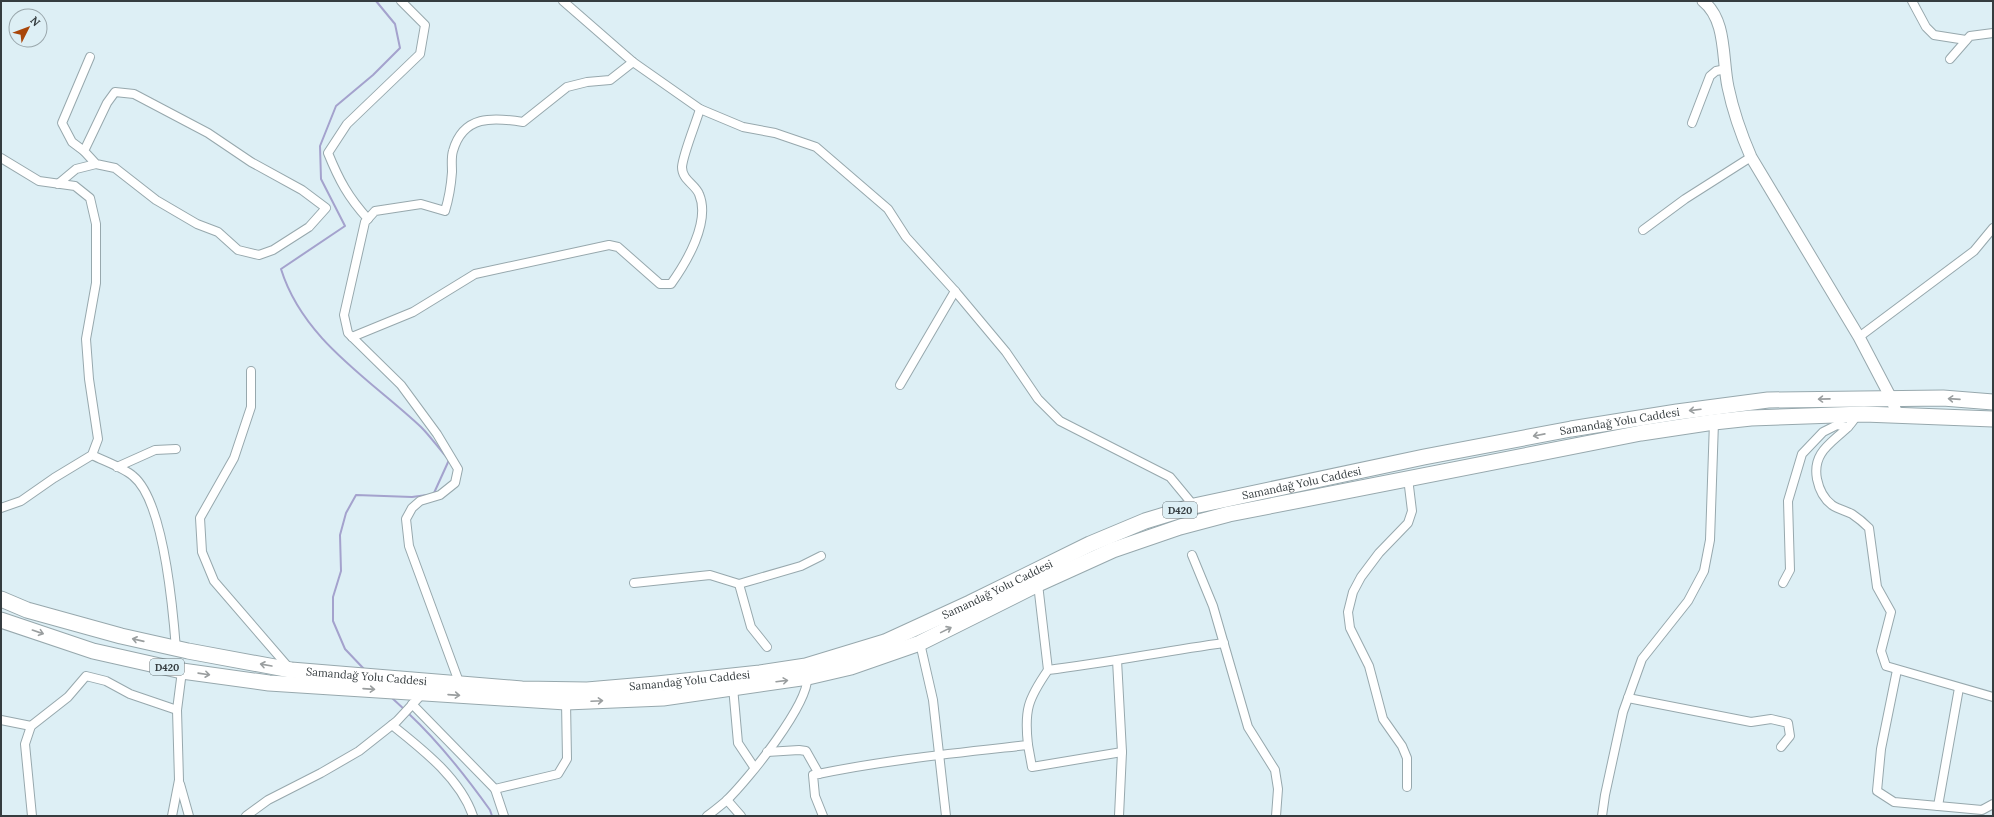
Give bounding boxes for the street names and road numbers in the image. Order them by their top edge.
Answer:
street label: Samandağ Yolu Caddesi [1558,405,1680,438]
street label: Samandağ Yolu Caddesi [1241,464,1362,503]
road number: D420 [1163,502,1197,518]
street label: Samandağ Yolu Caddesi [940,556,1055,622]
road number: D420 [150,659,184,675]
street label: Samandağ Yolu Caddesi [306,664,428,688]
street label: Samandağ Yolu Caddesi [629,667,751,693]

